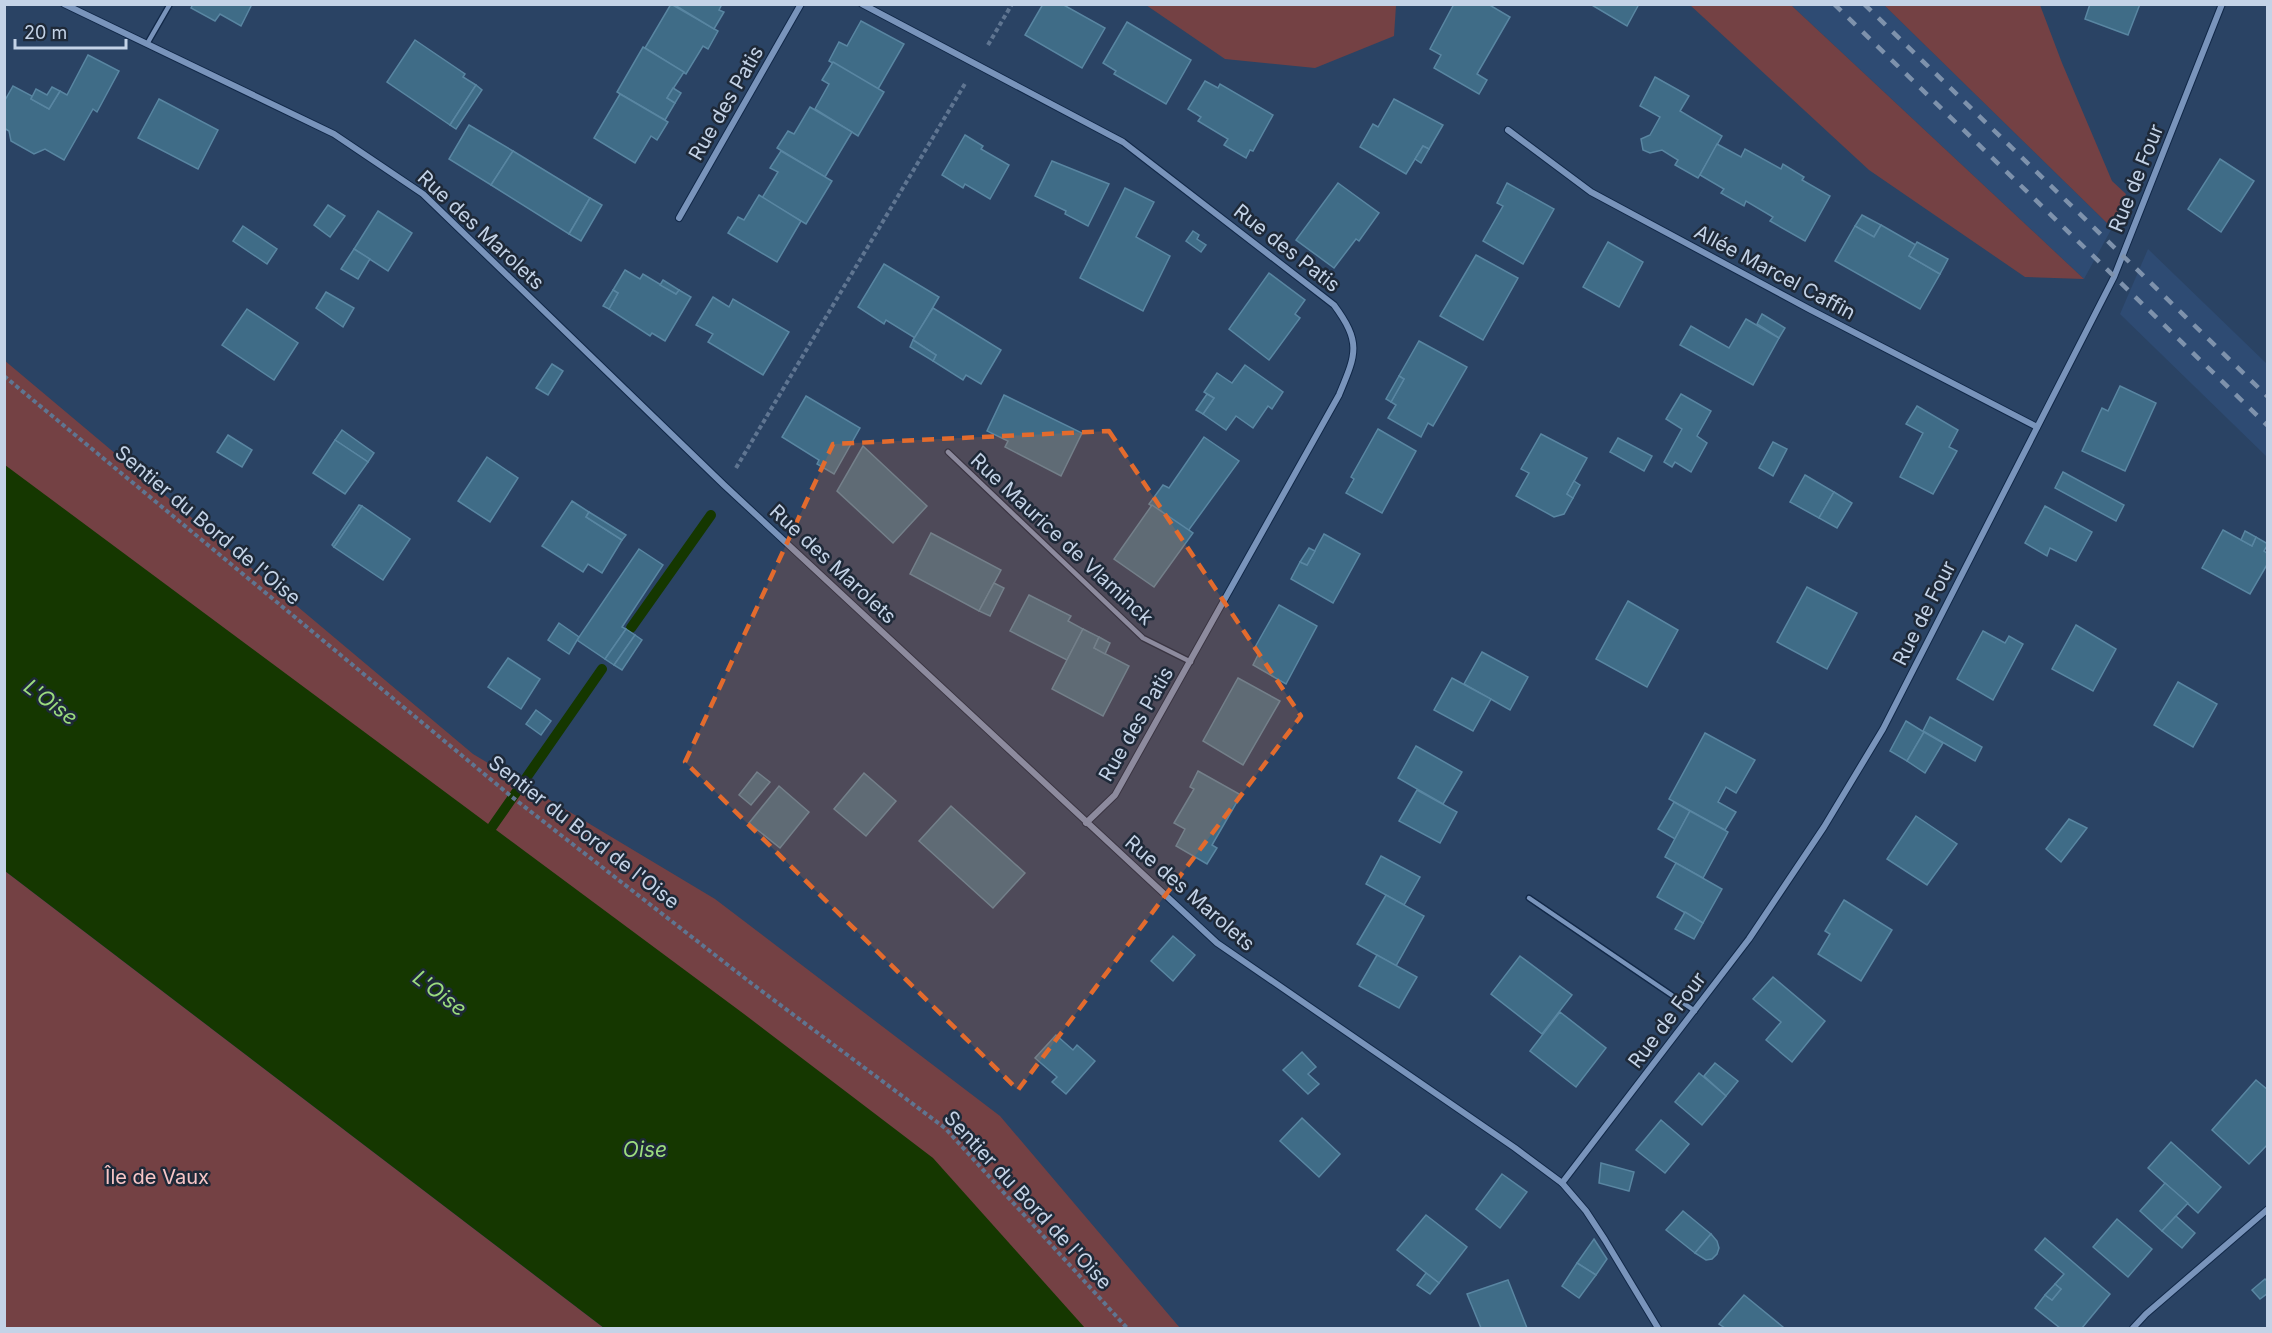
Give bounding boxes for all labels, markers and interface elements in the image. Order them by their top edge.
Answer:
scale bar [15,12,126,50]
text: 20 m [24,22,67,43]
street label: Rue des Patis [684,42,768,164]
street label: Rue de Four [2104,120,2169,235]
street label: Rue des Marolets [413,165,549,295]
street label: Rue des Patis [1229,199,1345,297]
street label: Allée Marcel Caffin [1690,219,1860,325]
street label: Sentier du Bord de l'Oise [110,440,306,610]
street label: Rue Maurice de Vlaminck [966,448,1158,630]
street label: Rue des Marolets [765,499,901,629]
street label: Rue de Four [1887,556,1961,669]
street label: Rue des Patis [1094,663,1178,785]
water label: L'Oise [19,674,83,730]
street label: Sentier du Bord de l'Oise [484,750,684,914]
street label: Rue des Marolets [1120,830,1260,956]
water label: L'Oise [408,965,472,1021]
street label: Rue de Four [1623,967,1711,1073]
street label: Sentier du Bord de l'Oise [939,1106,1117,1294]
water label: Oise [623,1137,667,1162]
park label: Île de Vaux [104,1165,209,1189]

